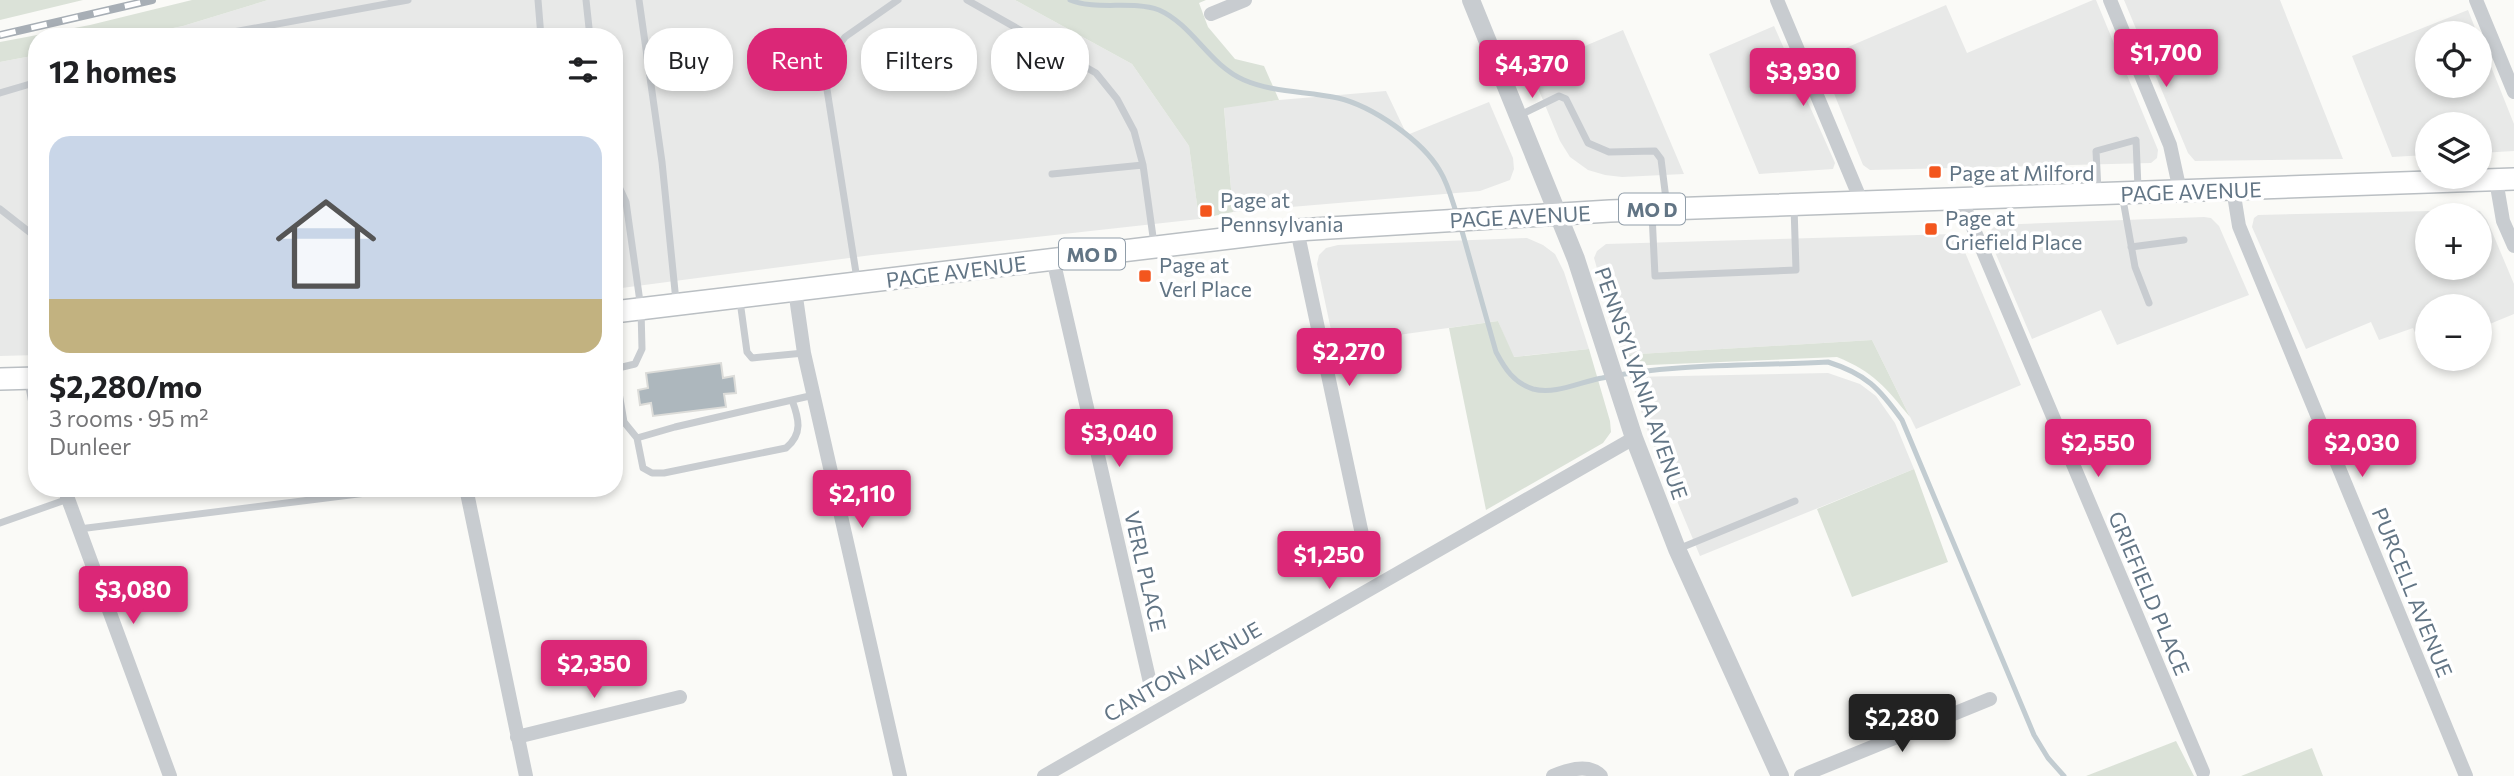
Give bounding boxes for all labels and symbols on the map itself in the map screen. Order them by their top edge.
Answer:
pin: $1,700 [2109,29,2223,89]
pin: $4,370 [1475,41,1589,100]
pin: $3,930 [1746,48,1860,108]
place label: Page at Milford [1949,160,2094,185]
marker: Page at Milford [1927,164,1943,180]
street label: PAGE AVENUE [2120,176,2262,206]
place label: Page at Pennsylvania [1220,187,1343,236]
road number: MO D [1619,194,1685,224]
street label: PAGE AVENUE [1449,200,1591,232]
marker: Page at Pennsylvania [1198,203,1214,219]
place label: Page at Griefield Place [1945,205,2082,254]
marker: Page at Griefield Place [1923,221,1939,237]
road number: MO D [1059,238,1125,270]
street label: PAGE AVENUE [884,250,1028,292]
place label: Page at Verl Place [1159,252,1252,301]
street label: PENNSYLVANIA AVENUE [1590,263,1694,503]
marker: Page at Verl Place [1137,268,1153,284]
pin: $2,270 [1292,328,1406,388]
pin: $3,040 [1062,410,1176,469]
pin: $2,550 [2041,420,2155,479]
pin: $2,030 [2305,420,2419,479]
pin: $2,110 [805,470,919,530]
street label: PURCELL AVENUE [2368,504,2458,680]
street label: GRIEFIELD PLACE [2104,507,2196,679]
street label: VERL PLACE [1120,508,1172,634]
pin: $1,250 [1272,532,1386,591]
pin: $3,080 [76,566,190,626]
street label: CANTON AVENUE [1099,616,1265,726]
pin: $2,350 [537,640,651,700]
pin: $2,280 [1845,694,1959,754]

